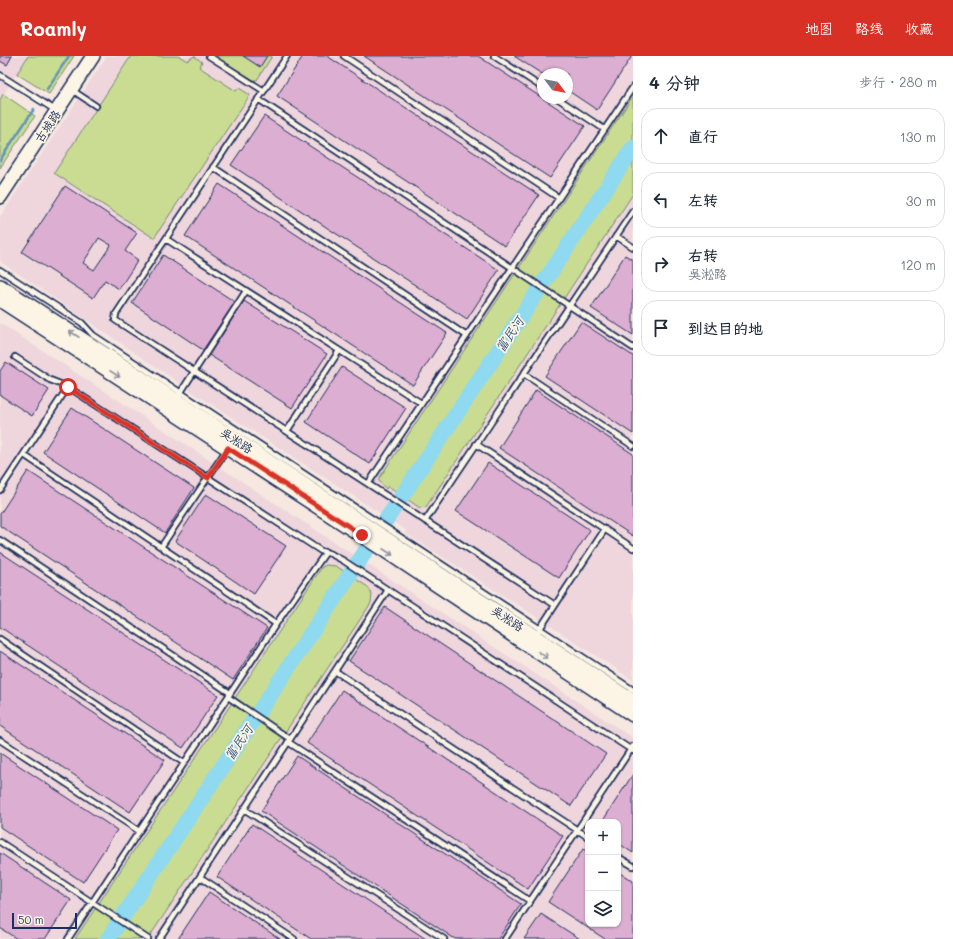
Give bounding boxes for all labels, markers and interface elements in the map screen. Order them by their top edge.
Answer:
text: Roamly [20,16,87,41]
text: 地图 [805,19,833,38]
text: 路线 [855,19,883,38]
text: 收藏 [905,19,933,38]
north arrow [537,68,573,104]
text: 4 分钟 [649,71,700,93]
text: 步行 · 280 m [859,73,937,90]
street label: 古城路 [30,107,64,145]
icon: ahead [650,125,672,147]
text: 直行 [688,126,718,146]
text: 130 m [900,128,936,145]
icon: left [650,189,672,211]
text: 左转 [688,190,718,210]
text: 30 m [906,192,936,209]
text: 右转 [688,245,718,265]
icon: right [650,253,672,275]
text: 120 m [900,256,936,273]
text: 吴淞路 [688,265,727,282]
water label: 富民河 [491,311,528,355]
icon: arrive [650,317,672,339]
text: 到达目的地 [688,318,763,338]
one-way arrow [69,330,80,338]
one-way arrow [109,371,121,379]
route start [59,378,77,396]
street label: 吴淞路 [218,423,256,457]
route end [353,526,371,544]
one-way arrow [382,548,393,556]
street label: 吴淞路 [489,601,527,635]
one-way arrow [537,651,548,659]
water label: 富民河 [220,719,257,763]
map controls [585,819,621,927]
button: + [585,819,621,855]
button: − [585,855,621,891]
button: layers [585,891,621,927]
scale bar [12,911,77,930]
text: 50 m [18,912,44,927]

